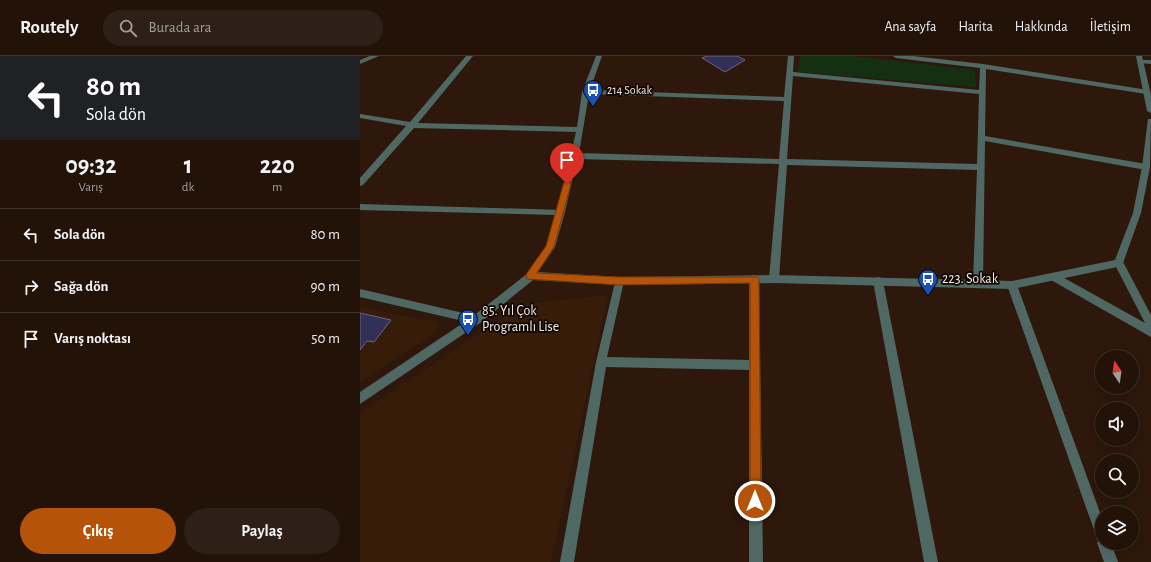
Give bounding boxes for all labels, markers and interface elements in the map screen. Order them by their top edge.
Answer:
search box [103,10,383,46]
icon: search [117,17,139,39]
text: Routely [20,18,79,37]
text: Burada ara [149,20,211,35]
text: Ana sayfa [884,20,936,34]
text: Harita [958,20,993,34]
text: Hakkında [1015,20,1068,34]
text: İletişim [1090,20,1131,34]
icon: left [20,72,72,124]
text: 80 m [86,73,141,101]
bus stop icon: 214 Sokak [582,79,604,107]
place label: 214 Sokak [607,84,652,96]
text: Sola dön [86,106,146,124]
pin [550,143,584,184]
icon: arrive [556,149,578,171]
text: 09:32 [65,154,116,178]
text: 1 [184,154,192,178]
text: 220 [260,154,295,178]
text: Varış [79,181,103,194]
text: dk [182,181,194,194]
text: m [272,181,282,194]
icon: left [20,224,42,246]
text: Sola dön [54,227,105,242]
text: 80 m [310,227,340,242]
bus stop icon: 223. Sokak [917,268,939,296]
place label: 223. Sokak [942,272,999,286]
icon: right [20,276,42,298]
text: Sağa dön [54,279,108,294]
text: 90 m [311,279,340,294]
place label: 85. Yıl Çok Programlı Lise [482,304,559,334]
bus stop icon: 85. Yıl Çok Programlı Lise [457,308,479,336]
icon: arrive [20,328,42,350]
text: Varış noktası [54,331,131,346]
text: 50 m [311,331,340,346]
north arrow [1095,350,1139,394]
map controls [1095,350,1139,550]
button: sound [1095,402,1139,446]
button: search [1095,454,1139,498]
position arrow [734,480,776,522]
button: layers [1095,506,1139,550]
button: Çıkış [20,508,176,554]
button: Paylaş [184,508,340,554]

